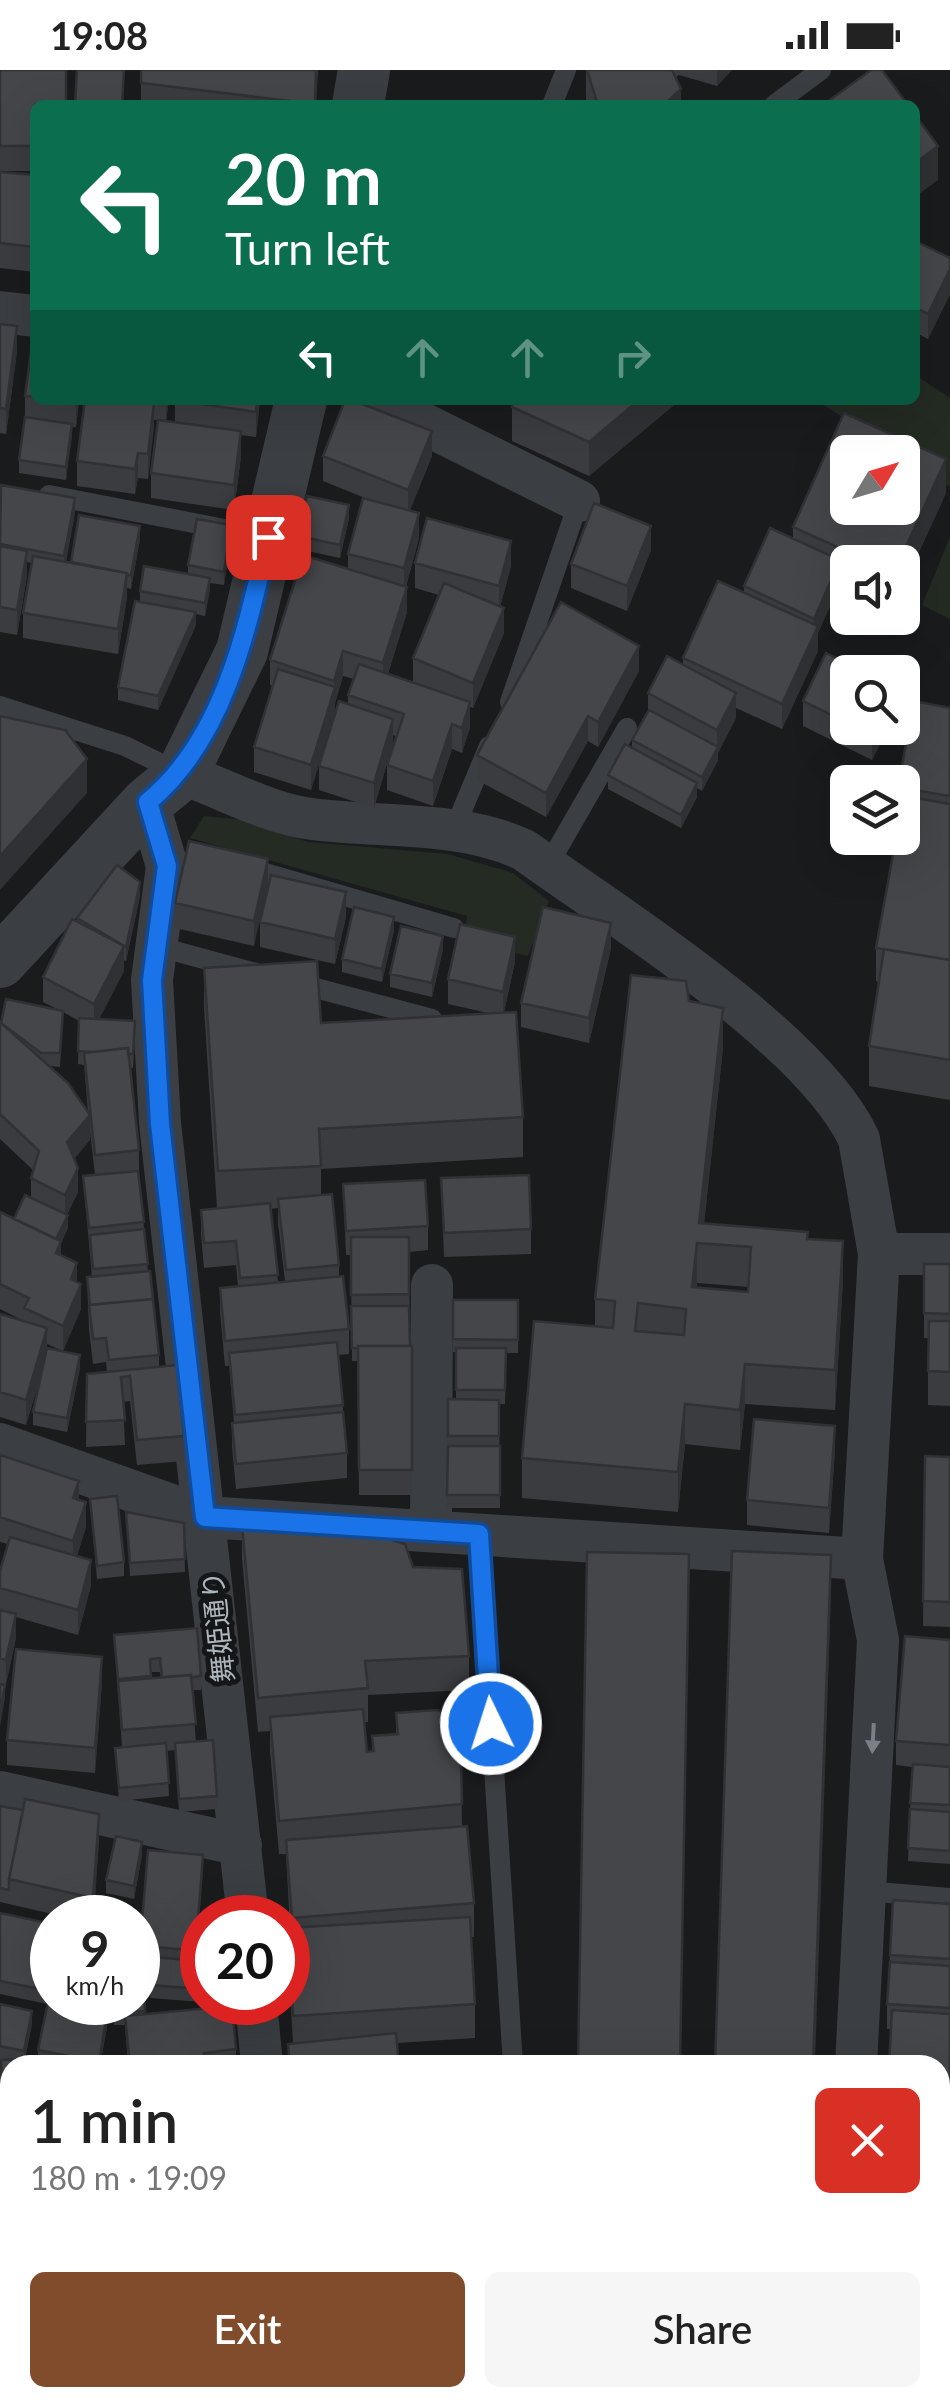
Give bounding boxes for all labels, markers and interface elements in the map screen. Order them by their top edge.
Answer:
text: 19:08 [50,12,148,58]
text: 20 m [225,136,382,220]
icon: left [60,140,190,270]
text: Turn left [225,221,390,275]
icon: left [290,330,345,385]
icon: ahead [395,330,450,385]
icon: ahead [500,330,555,385]
icon: right [605,330,660,385]
north arrow [830,435,920,525]
map controls [830,435,920,855]
pin [226,495,311,580]
icon: arrive [241,510,296,565]
button: sound [830,545,920,635]
button: search [830,655,920,745]
button: layers [830,765,920,855]
street label: 舞姫通り [194,1570,240,1684]
position arrow [439,1672,543,1776]
one-way arrow [865,1722,881,1754]
speed limit sign: 20 [180,1895,310,2025]
text: 9 [80,1918,110,1978]
text: km/h [66,1970,124,2000]
text: 1 min [30,2084,178,2156]
button: close [815,2088,920,2193]
text: 180 m · 19:09 [30,2158,227,2197]
button: Exit [30,2272,465,2387]
button: Share [485,2272,920,2387]

